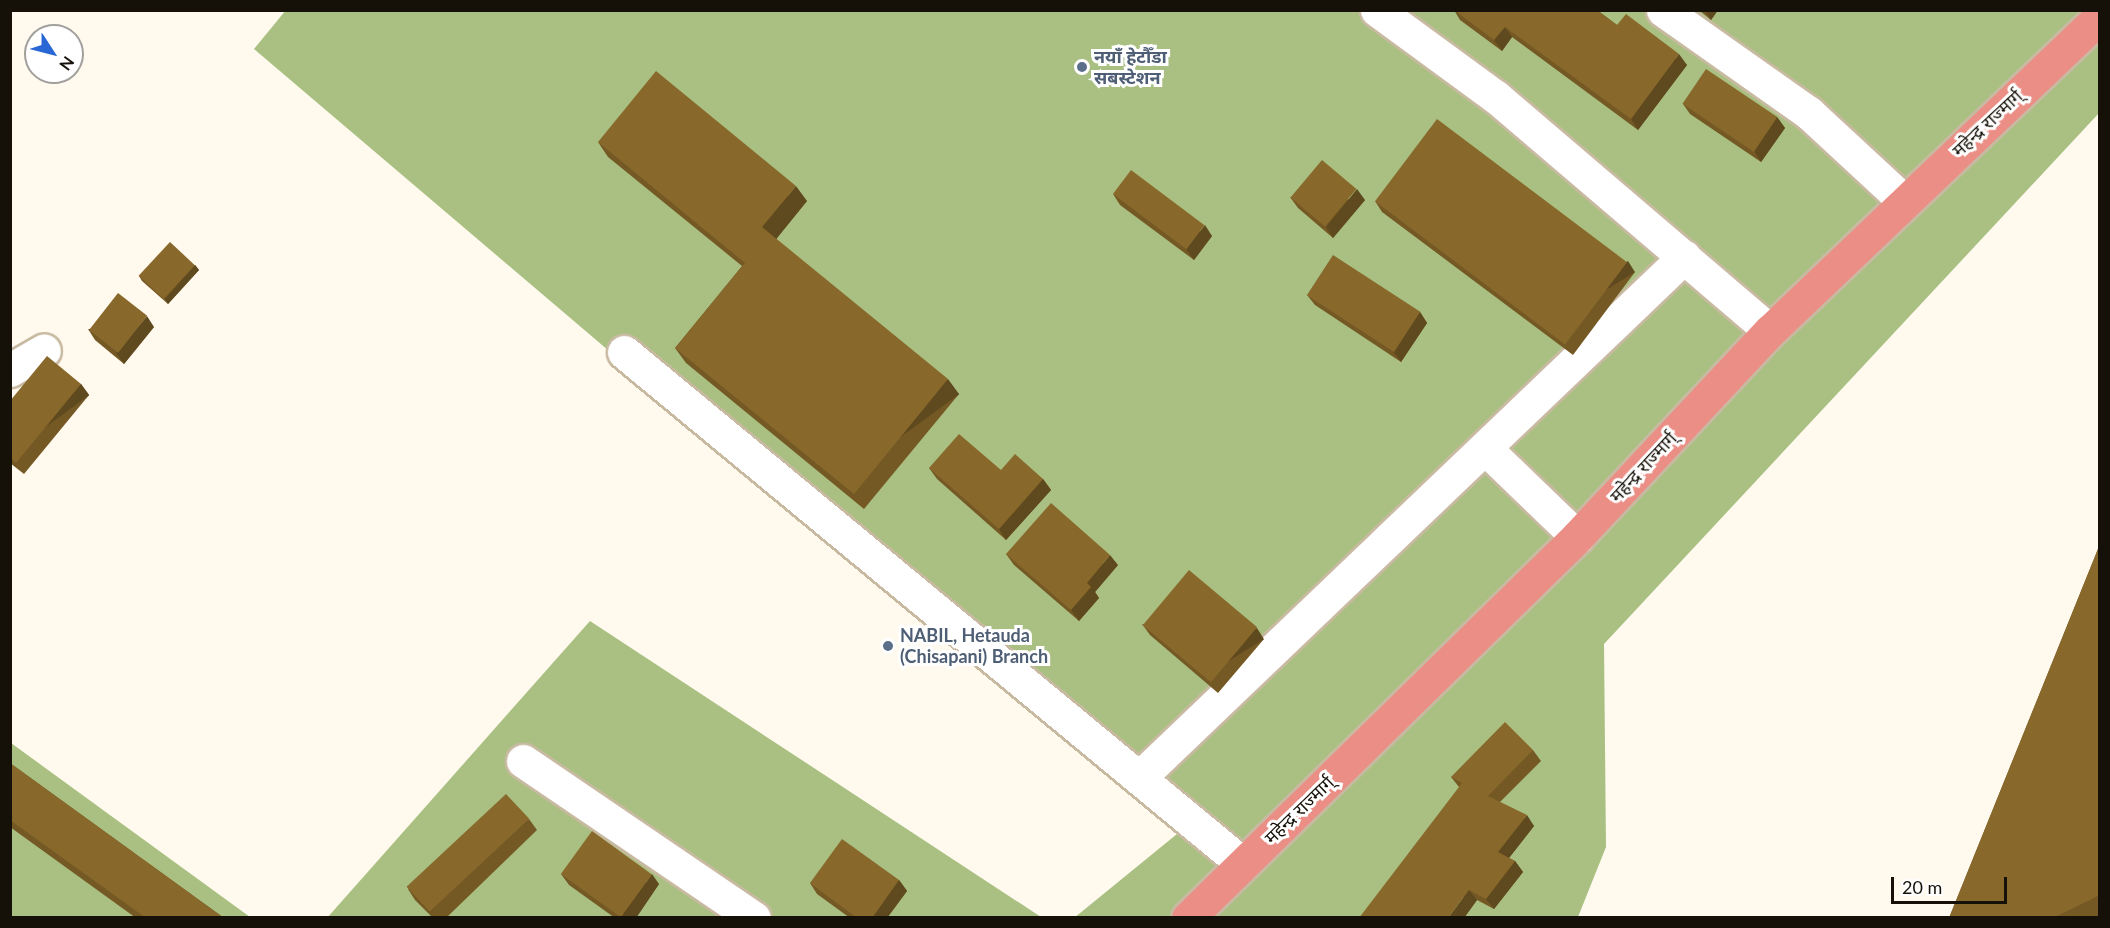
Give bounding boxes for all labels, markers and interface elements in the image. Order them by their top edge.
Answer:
north arrow [24,24,84,84]
place label: नयाँ हेटौँडा सबस्टेशन [1094,46,1167,88]
text: N [56,53,79,74]
marker: नयाँ हेटौँडा सबस्टेशन [1075,60,1089,74]
street label: महेन्द्र राज्मार्ग् [1947,85,2027,161]
street label: महेन्द्र राज्मार्ग् [1605,427,1681,507]
place label: NABIL, Hetauda (Chisapani) Branch [900,625,1048,668]
marker: NABIL, Hetauda (Chisapani) Branch [881,639,895,653]
street label: महेन्द्र राज्मार्ग् [1260,772,1338,848]
scale bar [1894,865,2010,903]
text: 20 m [1902,876,1942,898]

